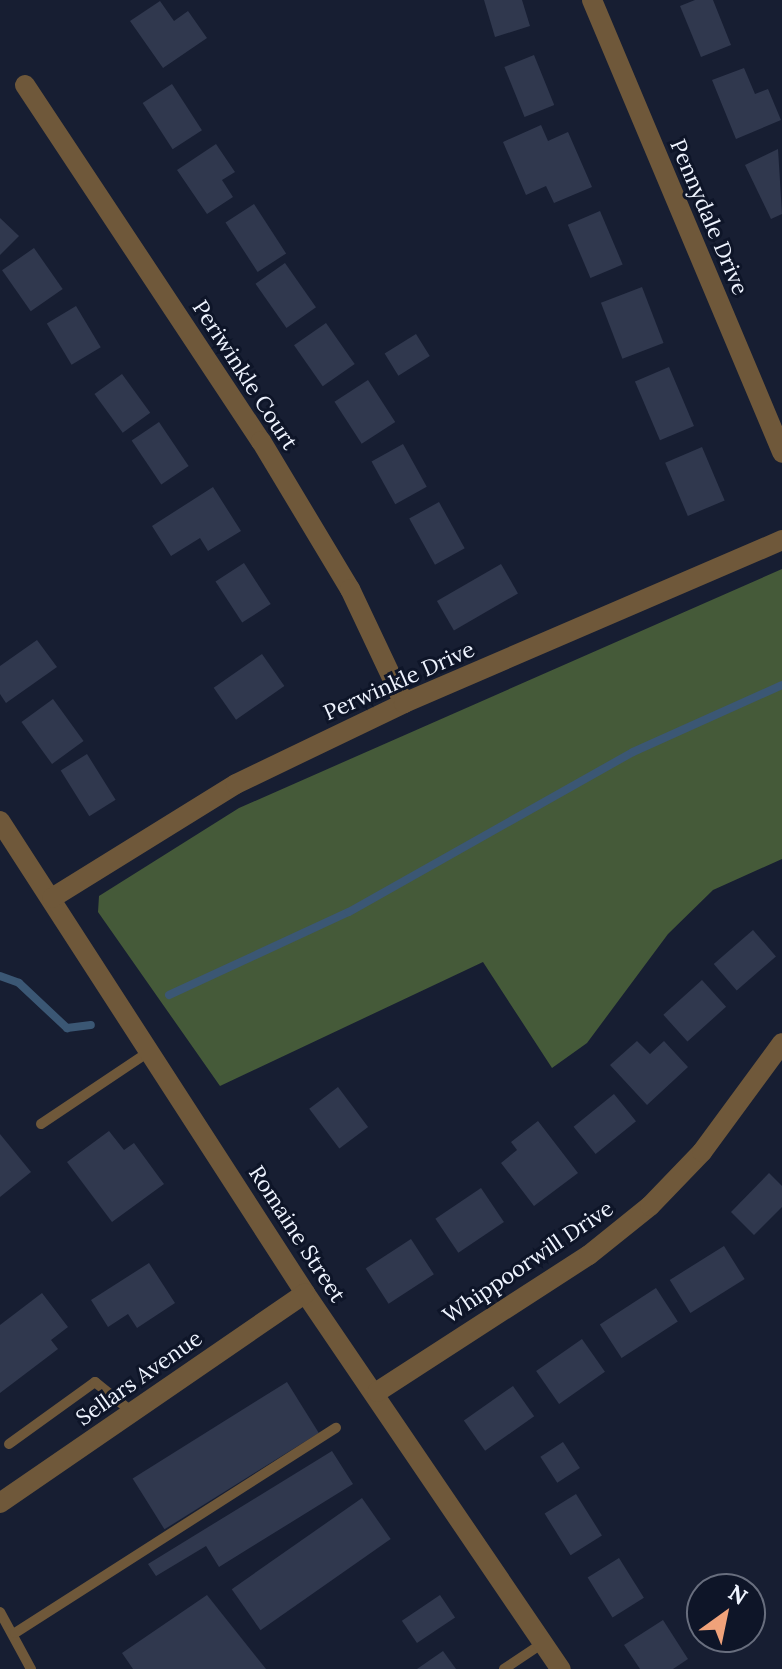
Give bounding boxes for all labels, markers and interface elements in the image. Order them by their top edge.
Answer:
street label: Pennydale Drive [664,135,754,299]
street label: Periwinkle Court [187,295,303,455]
street label: Perwinkle Drive [319,636,479,726]
street label: Romaine Street [243,1161,351,1307]
street label: Whippoorwill Drive [438,1195,618,1329]
street label: Sellars Avenue [71,1325,207,1431]
north arrow [686,1573,766,1653]
text: N [723,1578,753,1611]

